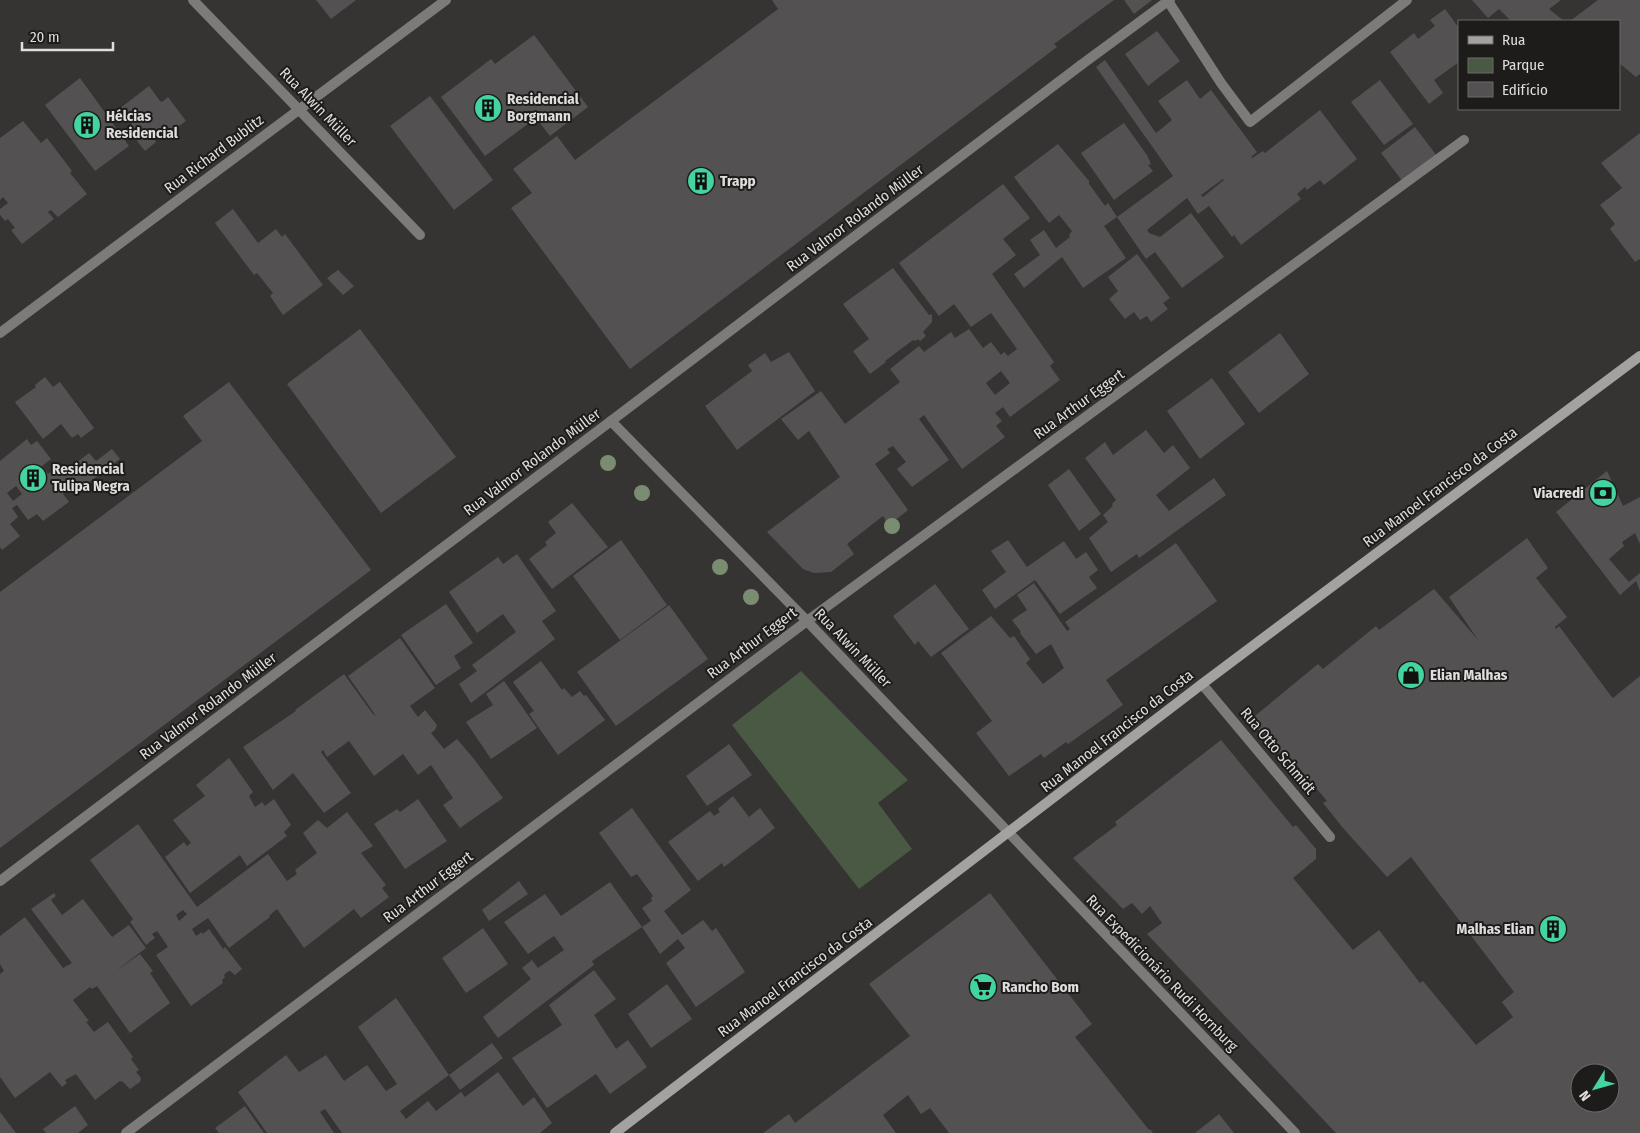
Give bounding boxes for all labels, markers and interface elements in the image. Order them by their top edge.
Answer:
scale bar [22,20,114,52]
legend [1458,20,1620,110]
text: 20 m [30,28,60,46]
text: Rua [1502,31,1525,49]
text: Parque [1502,56,1545,74]
street label: Rua Alwin Müller [276,64,361,151]
text: Edifício [1502,81,1548,99]
place label: Residencial Borgmann [507,90,580,125]
building icon: Residencial Borgmann [473,93,503,123]
place label: Hélcias Residencial [106,107,179,142]
building icon: Hélcias Residencial [72,110,102,140]
street label: Rua Richard Bublitz [161,111,267,197]
street label: Rua Valmor Rolando Müller [783,160,928,275]
building icon: Trapp [686,166,716,196]
place label: Trapp [720,172,756,190]
street label: Rua Arthur Eggert [1030,365,1128,443]
street label: Rua Valmor Rolando Müller [460,404,605,519]
street label: Rua Manoel Francisco da Costa [1359,423,1521,551]
place label: Residencial Tulipa Negra [52,460,130,495]
building icon: Residencial Tulipa Negra [18,463,48,493]
bank icon: Viacredi [1588,478,1618,508]
place label: Viacredi [1533,484,1584,502]
street label: Rua Arthur Eggert [704,603,800,683]
street label: Rua Alwin Müller [811,605,896,692]
street label: Rua Valmor Rolando Müller [136,648,281,763]
shop icon: Elian Malhas [1396,660,1426,690]
street label: Rua Manoel Francisco da Costa [1037,666,1197,796]
place label: Elian Malhas [1430,666,1508,684]
street label: Rua Otto Schmidt [1237,704,1319,798]
street label: Rua Arthur Eggert [380,847,476,927]
street label: Rua Expedicionário Rudi Hornburg [1082,891,1242,1055]
street label: Rua Manoel Francisco da Costa [714,913,876,1041]
building icon: Malhas Elian [1538,914,1568,944]
place label: Malhas Elian [1457,920,1534,938]
supermarket icon: Rancho Bom [968,972,998,1002]
place label: Rancho Bom [1002,978,1079,996]
north arrow [1570,1063,1620,1113]
text: N [1576,1087,1594,1104]

